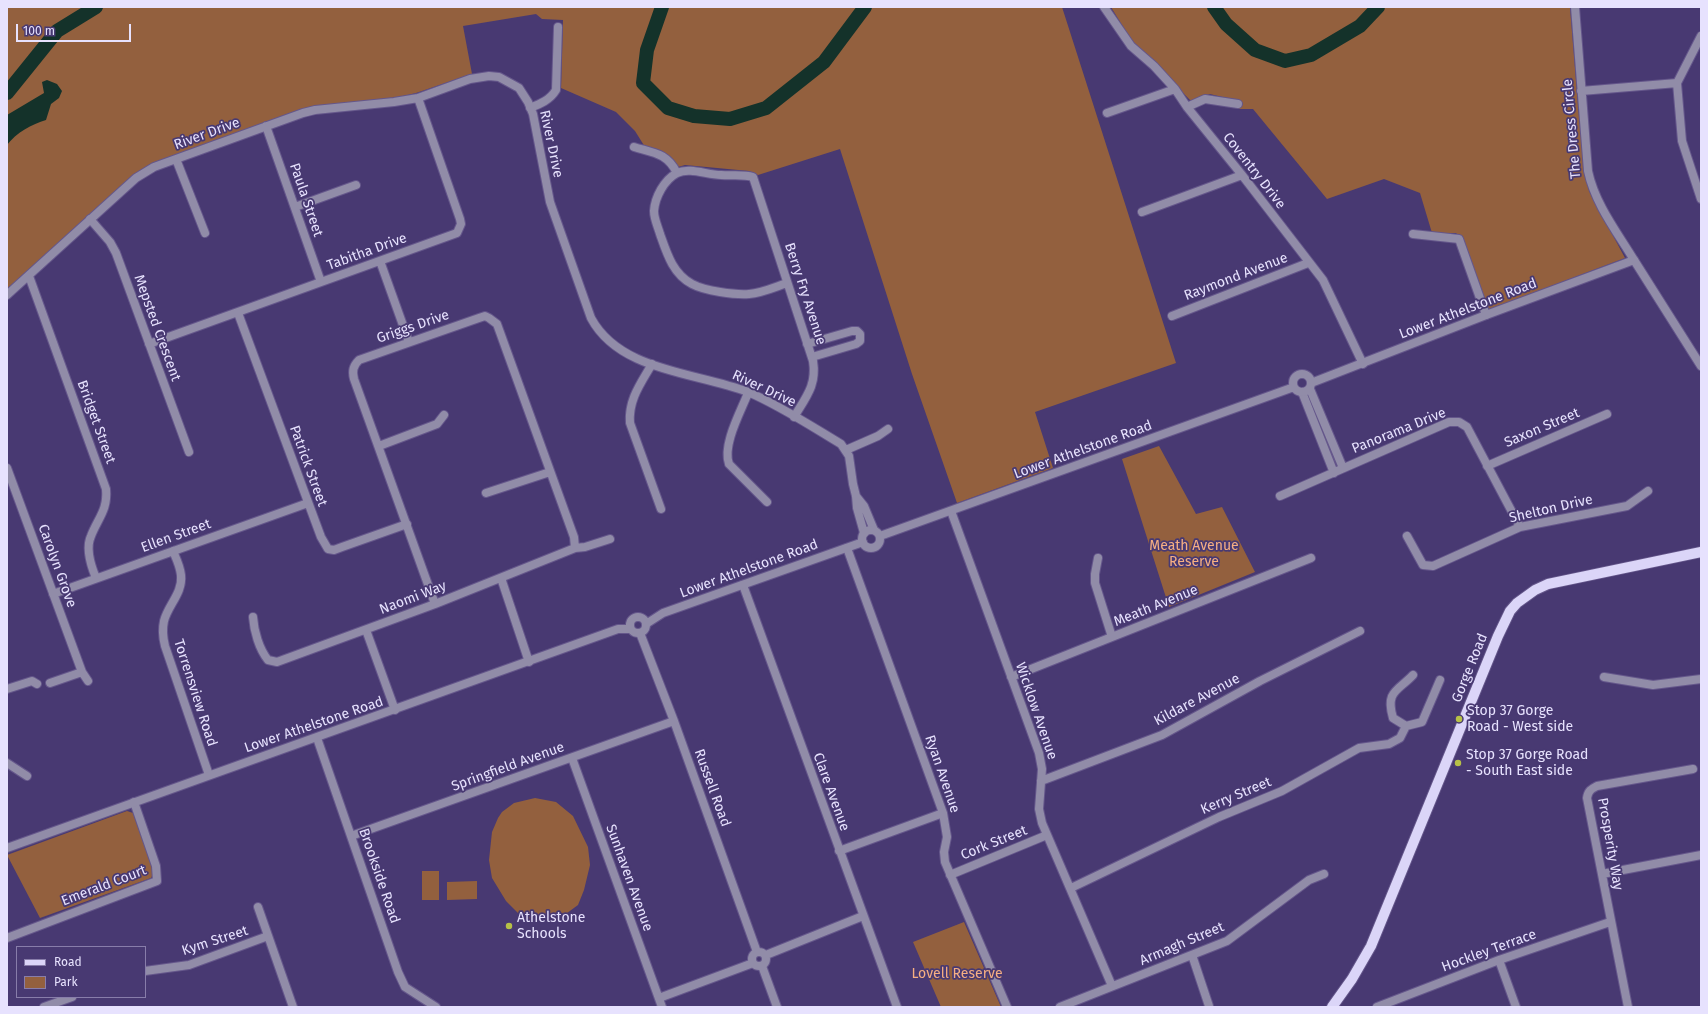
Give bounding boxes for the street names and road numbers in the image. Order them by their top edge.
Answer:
street label: The Dress Circle [1559,78,1585,180]
street label: River Drive [536,109,566,179]
street label: River Drive [172,114,242,154]
street label: Coventry Drive [1219,129,1289,213]
street label: Paula Street [286,161,326,239]
street label: Tabitha Drive [325,230,409,274]
street label: Berry Fry Avenue [781,241,829,347]
street label: Raymond Avenue [1182,250,1290,304]
street label: Mepsted Crescent [130,272,184,384]
street label: Lower Athelstone Road [1397,275,1539,343]
street label: Griggs Drive [374,307,452,347]
street label: River Drive [729,367,799,411]
street label: Bridget Street [73,378,119,466]
street label: Panorama Drive [1349,404,1449,458]
street label: Saxon Street [1502,405,1582,451]
street label: Lower Athelstone Road [1012,417,1154,483]
street label: Patrick Street [286,423,330,509]
street label: Shelton Drive [1508,491,1594,527]
street label: Ellen Street [139,516,213,556]
street label: Carolyn Grove [34,522,80,610]
street label: Lower Athelstone Road [678,536,820,602]
street label: Naomi Way [377,578,449,618]
street label: Meath Avenue [1111,581,1201,631]
street label: Gorge Road [1449,631,1491,705]
street label: Torrensview Road [170,637,220,749]
street label: Wicklow Avenue [1011,660,1061,762]
street label: Kildare Avenue [1151,670,1243,730]
street label: Lower Athelstone Road [242,693,386,757]
street label: Ryan Avenue [921,733,963,815]
street label: Springfield Avenue [449,739,567,795]
street label: Russell Road [690,747,734,829]
street label: Clare Avenue [809,751,853,833]
street label: Kerry Street [1198,774,1274,818]
street label: Prosperity Way [1594,796,1626,892]
street label: Sunhaven Avenue [602,822,656,934]
street label: Cork Street [958,822,1030,864]
street label: Brookside Road [355,826,403,926]
street label: Emerald Court [59,862,149,910]
street label: Armagh Street [1137,919,1227,969]
street label: Kym Street [180,922,250,960]
street label: Hockley Terrace [1439,926,1539,976]

